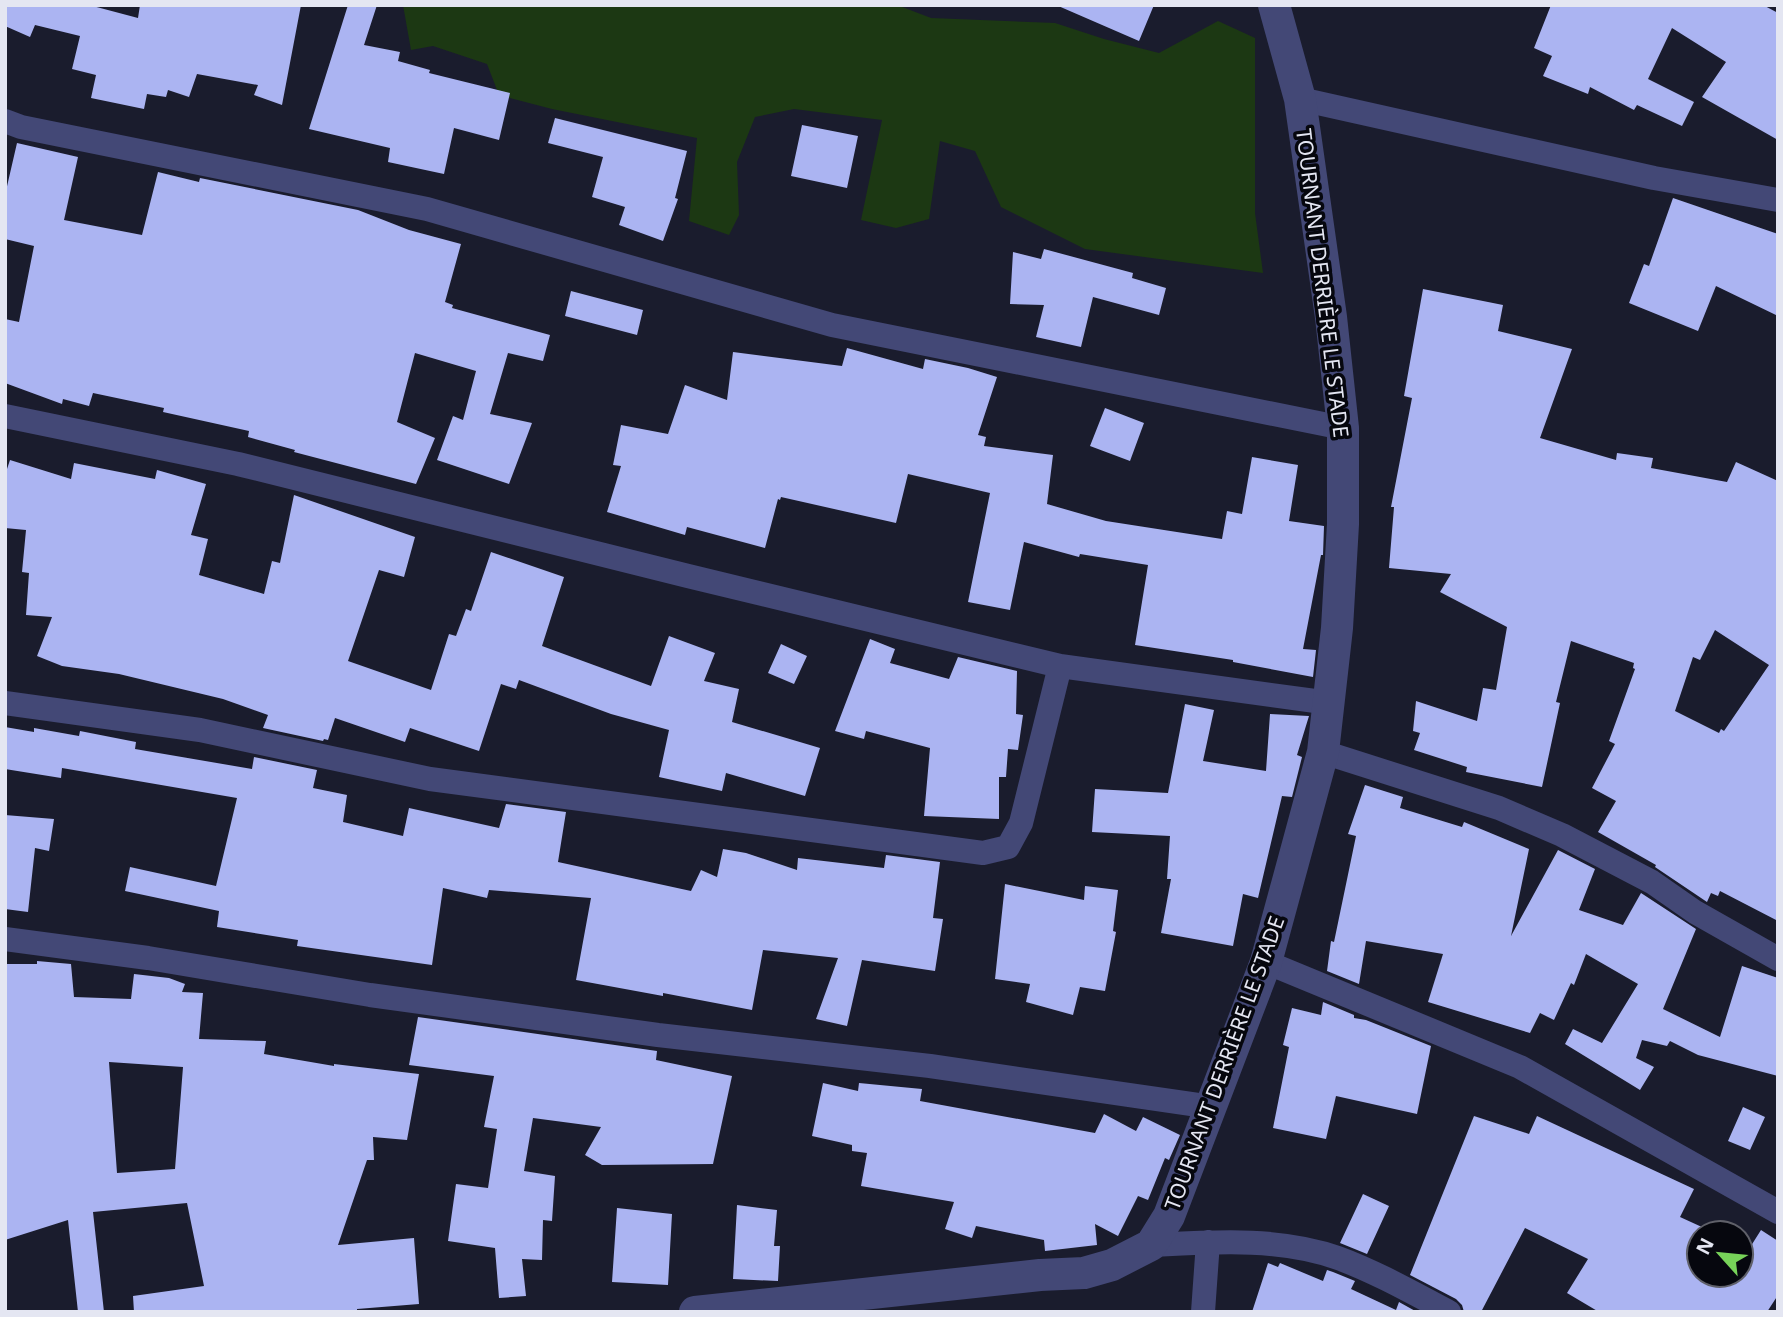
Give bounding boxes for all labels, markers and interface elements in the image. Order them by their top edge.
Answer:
street label: TOURNANT DERRIÈRE LE STADE [1290,127,1356,439]
street label: TOURNANT DERRIÈRE LE STADE [1158,912,1290,1214]
north arrow [1685,1219,1755,1289]
text: N [1690,1233,1720,1259]

